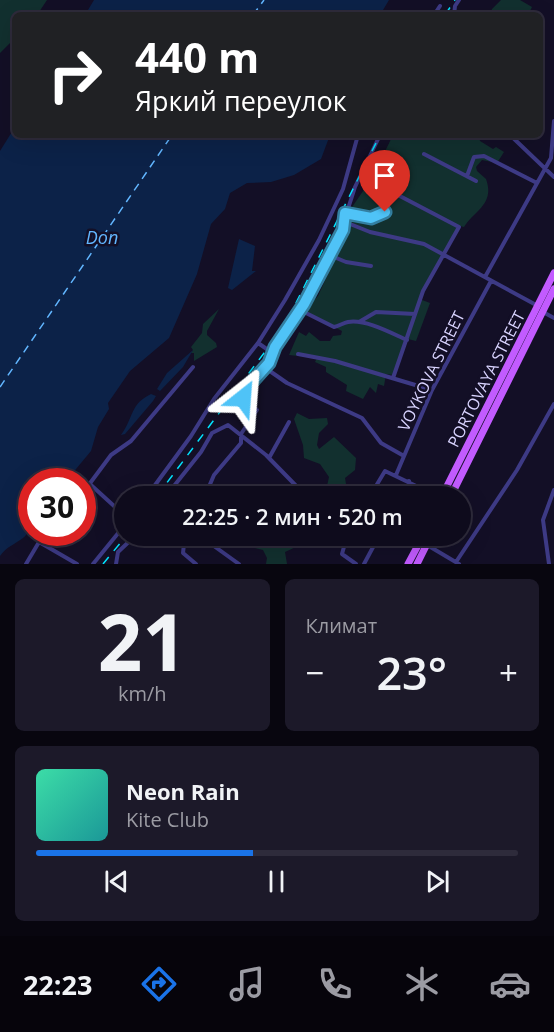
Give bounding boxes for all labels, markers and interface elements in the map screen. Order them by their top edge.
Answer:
text: 440 m [135,28,259,85]
icon: right [36,36,114,114]
text: Яркий переулок [135,82,347,119]
pin [359,150,410,212]
icon: arrive [368,159,401,192]
water label: Don [86,225,118,249]
street label: VOYKOVA STREET [392,307,470,435]
street label: PORTOVAYA STREET [442,307,530,451]
position arrow [211,366,275,430]
speed limit sign: 30 [18,468,96,546]
text: 22:25 · 2 мин · 520 m [182,501,403,531]
text: 21 [98,588,187,694]
text: Климат [306,612,377,639]
text: 23° [376,642,447,703]
text: − [306,650,324,695]
text: + [499,650,518,695]
text: km/h [118,680,167,707]
text: Neon Rain [126,776,240,806]
text: Kite Club [126,806,209,833]
icon: previous [100,865,133,898]
icon: pause [260,865,293,898]
icon: next [421,865,454,898]
icon: directions [138,963,180,1005]
icon: music [226,963,268,1005]
icon: phone [314,963,356,1005]
icon: climate [401,963,443,1005]
icon: car [489,963,531,1005]
text: 22:23 [23,966,92,1003]

